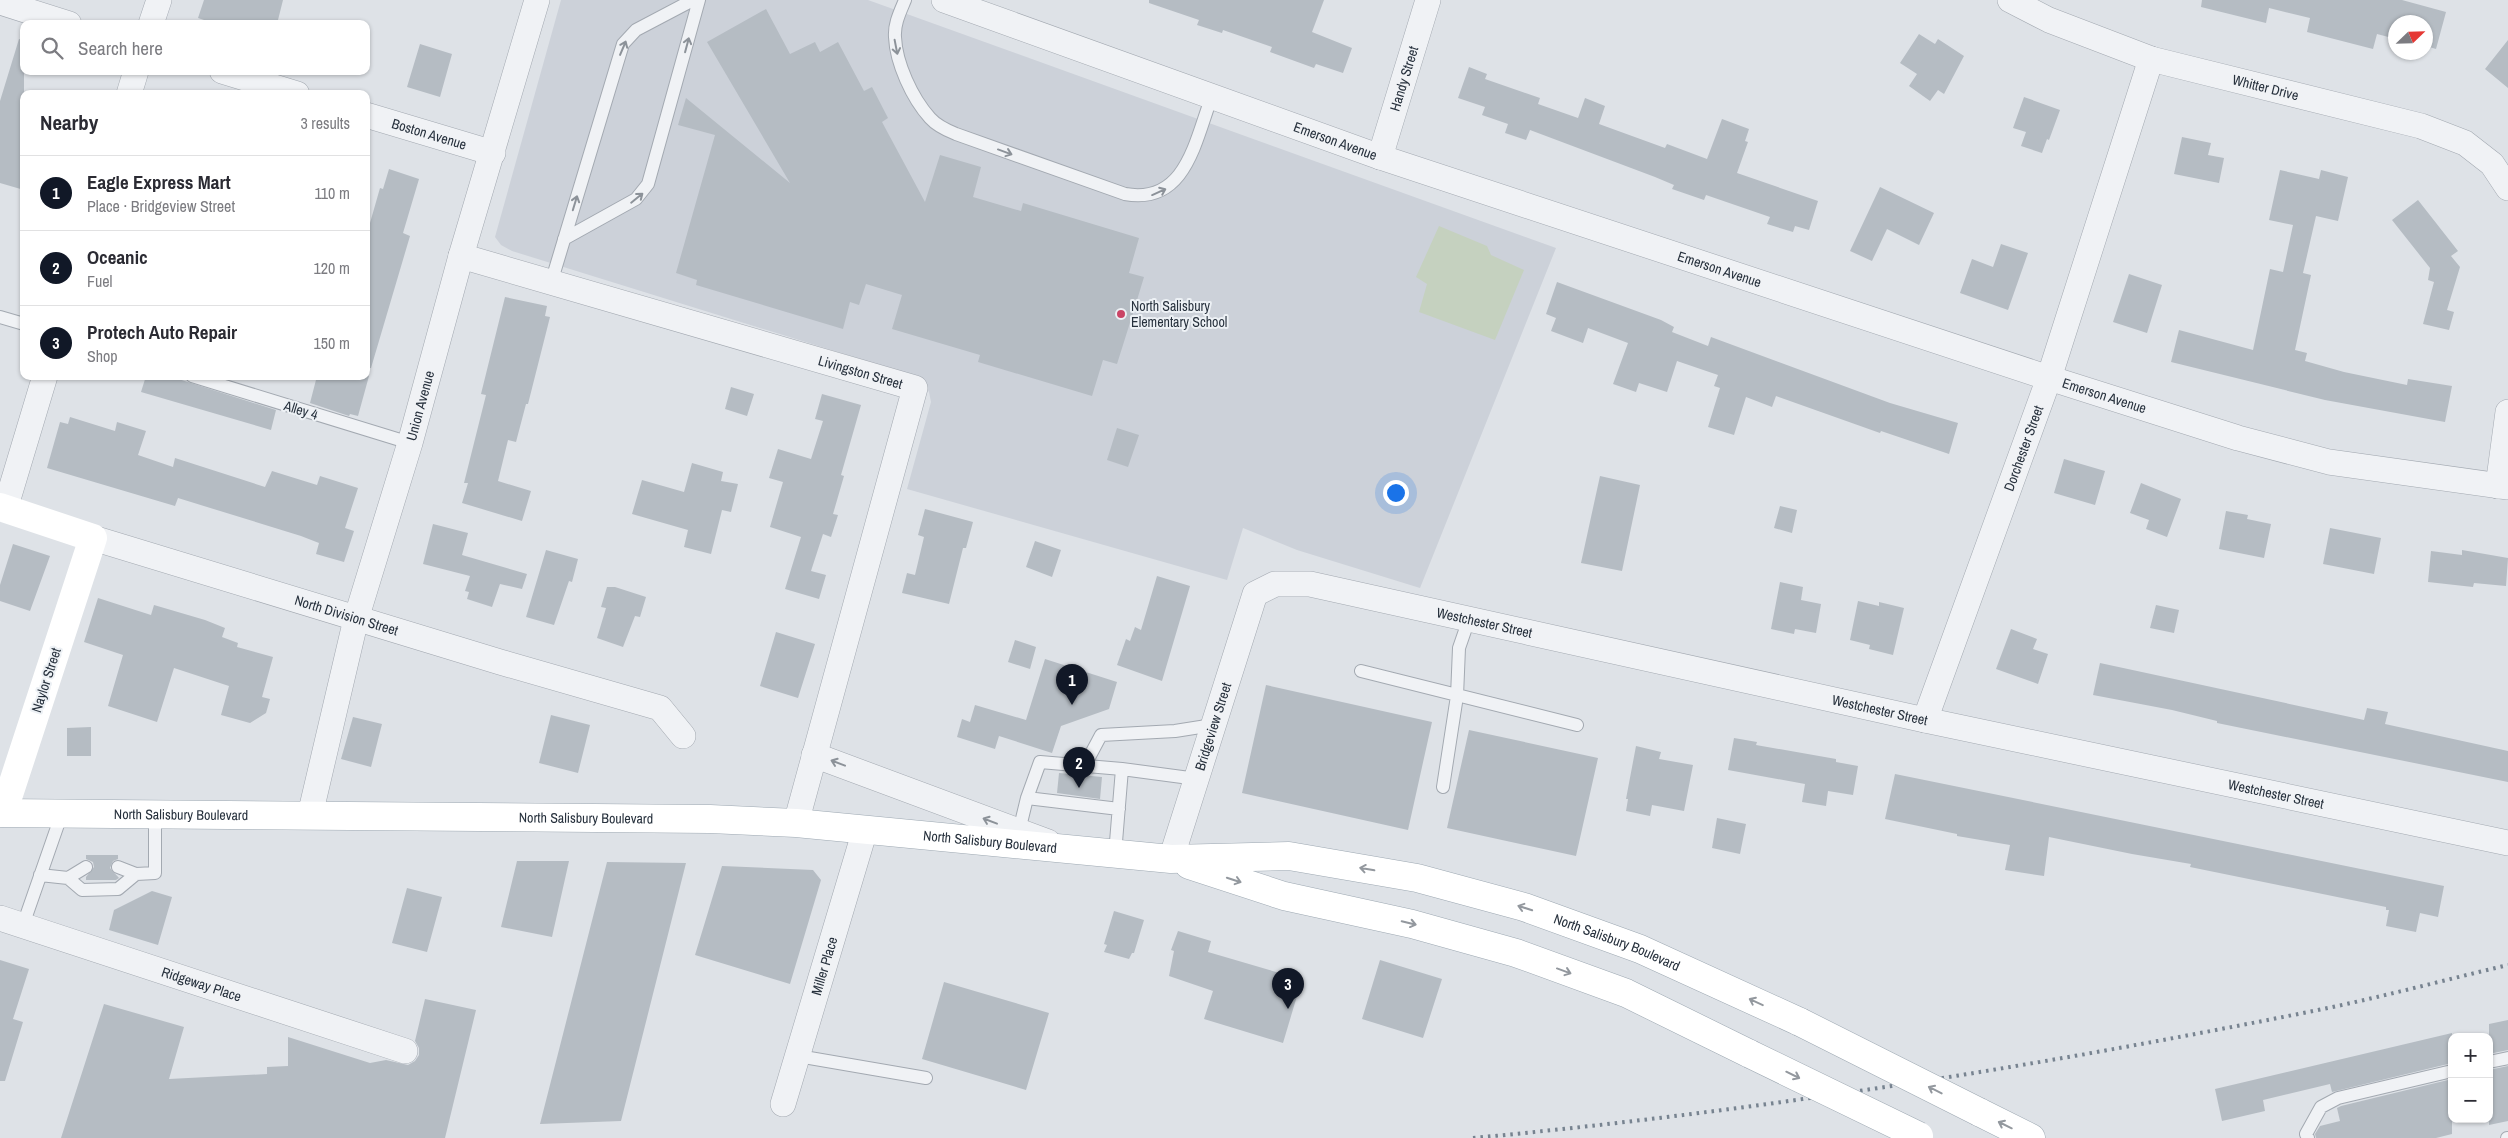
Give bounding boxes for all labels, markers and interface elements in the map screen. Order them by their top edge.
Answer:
north arrow [2388,15,2433,60]
search box [20,20,370,75]
icon: search [38,34,66,62]
text: Search here [78,35,163,61]
one-way arrow [683,38,692,54]
one-way arrow [892,38,902,54]
one-way arrow [619,40,629,55]
street label: Handy Street [1386,44,1422,113]
street label: Whitter Drive [2230,71,2301,104]
text: Nearby [40,108,98,137]
text: 3 results [300,112,350,134]
street label: Boston Avenue [390,114,469,154]
street label: Emerson Avenue [1291,118,1380,164]
one-way arrow [997,148,1012,157]
text: Eagle Express Mart [87,169,231,195]
text: 1 [52,182,60,204]
text: 110 m [314,182,350,204]
one-way arrow [1151,186,1166,196]
one-way arrow [630,192,643,203]
text: Place · Bridgeview Street [87,195,235,217]
one-way arrow [571,195,581,211]
text: Oceanic [87,244,148,270]
street label: Emerson Avenue [1675,247,1764,291]
text: 2 [52,257,60,279]
text: 120 m [314,257,350,279]
text: Fuel [87,270,113,292]
place label: North Salisbury Elementary School [1131,297,1227,331]
marker: North Salisbury Elementary School [1115,308,1127,320]
text: Protech Auto Repair [87,319,237,345]
text: 3 [52,332,60,354]
text: 150 m [314,332,350,354]
text: Shop [87,345,118,367]
street label: Livingston Street [816,351,905,393]
street label: Union Avenue [402,369,438,443]
street label: Emerson Avenue [2060,374,2149,417]
street label: Alley 4 [281,396,321,424]
street label: Dorchester Street [2000,403,2047,494]
your location [1383,480,1409,506]
street label: North Division Street [293,591,400,639]
street label: Westchester Street [1435,603,1534,642]
street label: Naylor Street [27,645,65,715]
pin: 1 [1056,664,1088,705]
street label: Bridgeview Street [1191,680,1235,773]
street label: Westchester Street [1830,691,1929,729]
pin: 2 [1063,747,1095,788]
one-way arrow [831,758,846,767]
street label: Westchester Street [2226,775,2326,813]
street label: North Salisbury Boulevard [114,805,248,824]
street label: North Salisbury Boulevard [519,808,653,828]
one-way arrow [983,815,998,825]
street label: North Salisbury Boulevard [922,826,1058,857]
one-way arrow [1359,864,1375,874]
one-way arrow [1226,876,1241,885]
one-way arrow [1517,902,1533,912]
street label: North Salisbury Boulevard [1551,910,1683,975]
one-way arrow [1400,919,1416,928]
street label: Miller Place [807,935,842,997]
street label: Ridgeway Place [159,963,244,1006]
one-way arrow [1556,967,1571,976]
pin: 3 [1272,968,1304,1009]
one-way arrow [1749,997,1764,1006]
map controls [2448,1033,2493,1123]
button: + [2448,1033,2493,1078]
one-way arrow [1785,1071,1800,1080]
button: − [2448,1078,2493,1123]
one-way arrow [1928,1085,1943,1094]
one-way arrow [1998,1120,2013,1129]

